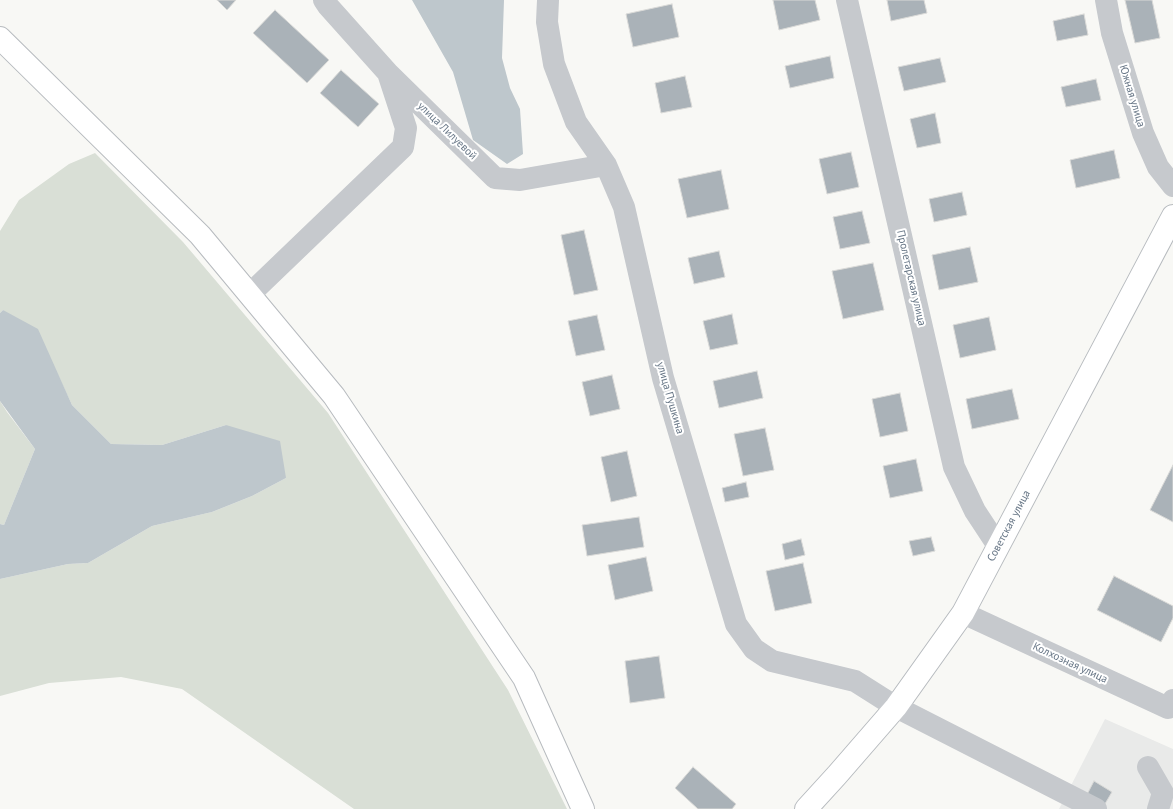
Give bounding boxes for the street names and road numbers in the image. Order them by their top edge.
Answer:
street label: Южная улица [1116,63,1148,129]
street label: улица Лилуевой [415,99,479,163]
street label: Пролетарская улица [894,229,928,327]
street label: улица Пушкина [653,361,687,435]
street label: Советская улица [985,488,1033,564]
street label: Колхозная улица [1030,640,1110,686]

